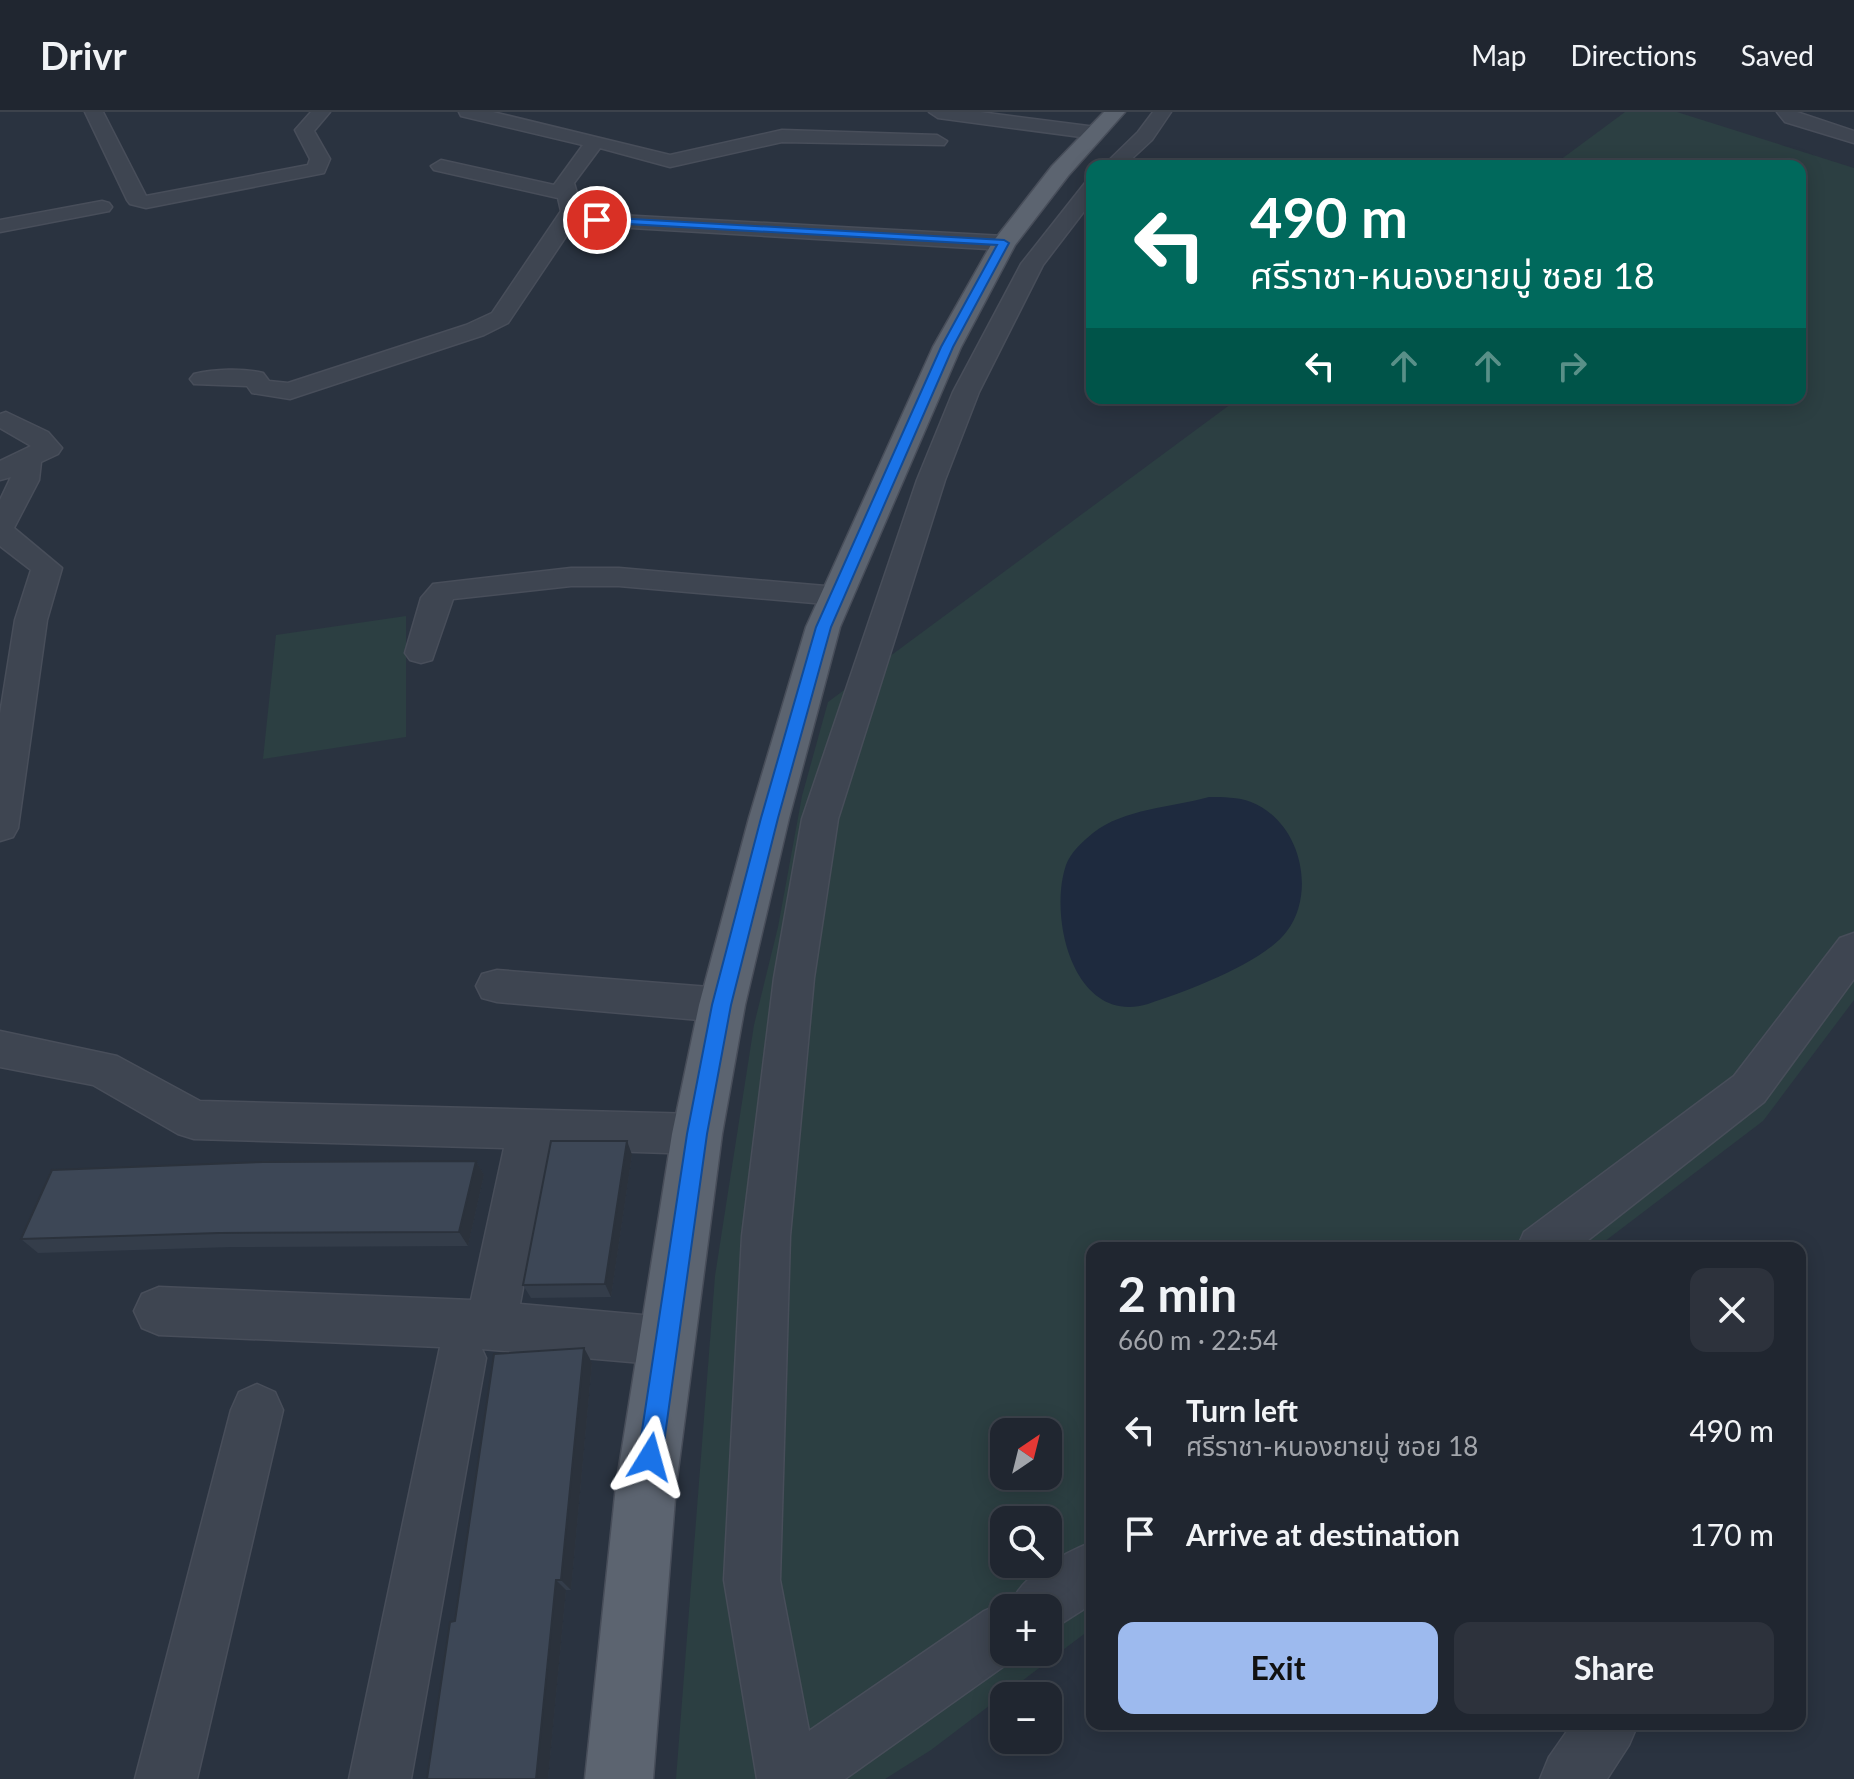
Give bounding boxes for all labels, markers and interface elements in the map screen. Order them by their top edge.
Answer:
text: Drivr [40,32,127,78]
text: Map [1471,38,1526,72]
text: Directions [1570,38,1697,72]
text: Saved [1741,38,1814,72]
text: 490 m [1250,183,1408,250]
pin [563,186,631,254]
icon: left [1118,192,1222,296]
icon: arrive [575,198,619,242]
text: ศรีราชา-หนองยายบู่ ซอย 18 [1250,253,1655,297]
icon: left [1298,344,1342,388]
icon: ahead [1382,344,1426,388]
icon: ahead [1466,344,1510,388]
icon: right [1550,344,1594,388]
text: 2 min [1118,1265,1237,1322]
button: close [1690,1268,1774,1352]
text: 660 m · 22:54 [1118,1324,1278,1356]
text: Turn left [1186,1392,1298,1428]
icon: left [1118,1408,1162,1452]
text: 490 m [1689,1412,1774,1448]
position arrow [608,1415,692,1499]
north arrow [990,1418,1062,1490]
map controls [990,1418,1062,1754]
text: ศรีราชา-หนองยายบู่ ซอย 18 [1186,1430,1478,1462]
button: search [990,1506,1062,1578]
icon: arrive [1118,1512,1162,1556]
text: Arrive at destination [1186,1516,1460,1552]
text: 170 m [1689,1516,1774,1552]
button: + [990,1594,1062,1666]
button: Exit [1118,1622,1438,1714]
button: Share [1454,1622,1774,1714]
button: − [990,1682,1062,1754]

